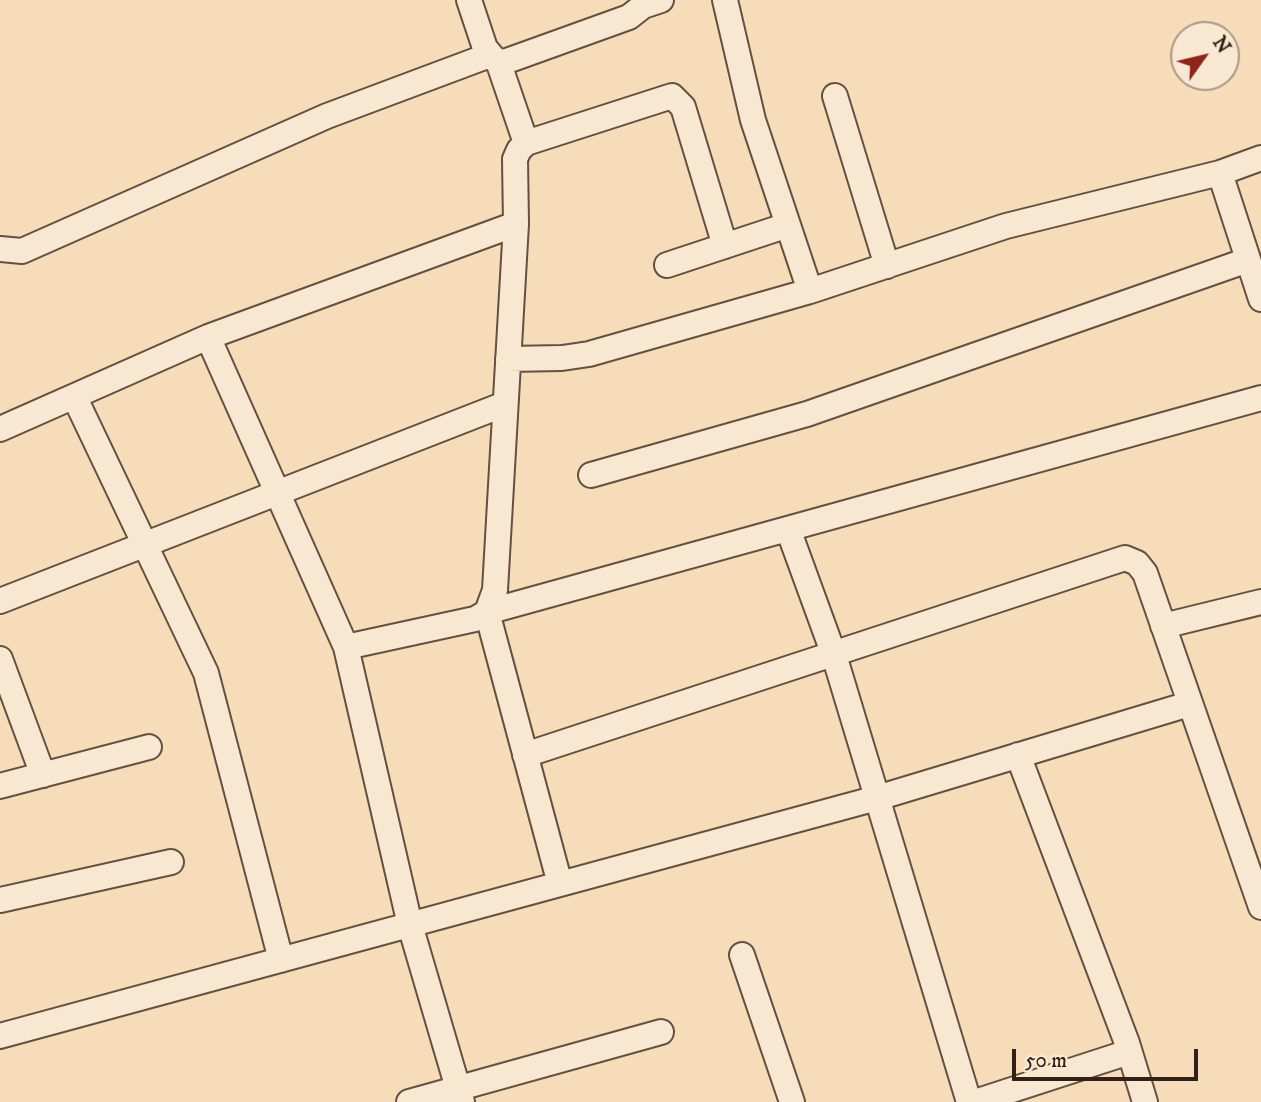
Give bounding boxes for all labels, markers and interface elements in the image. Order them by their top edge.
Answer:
north arrow [1170,21,1240,91]
text: N [1207,32,1235,58]
scale bar [1016,1036,1202,1080]
text: 50 m [1025,1048,1067,1074]

